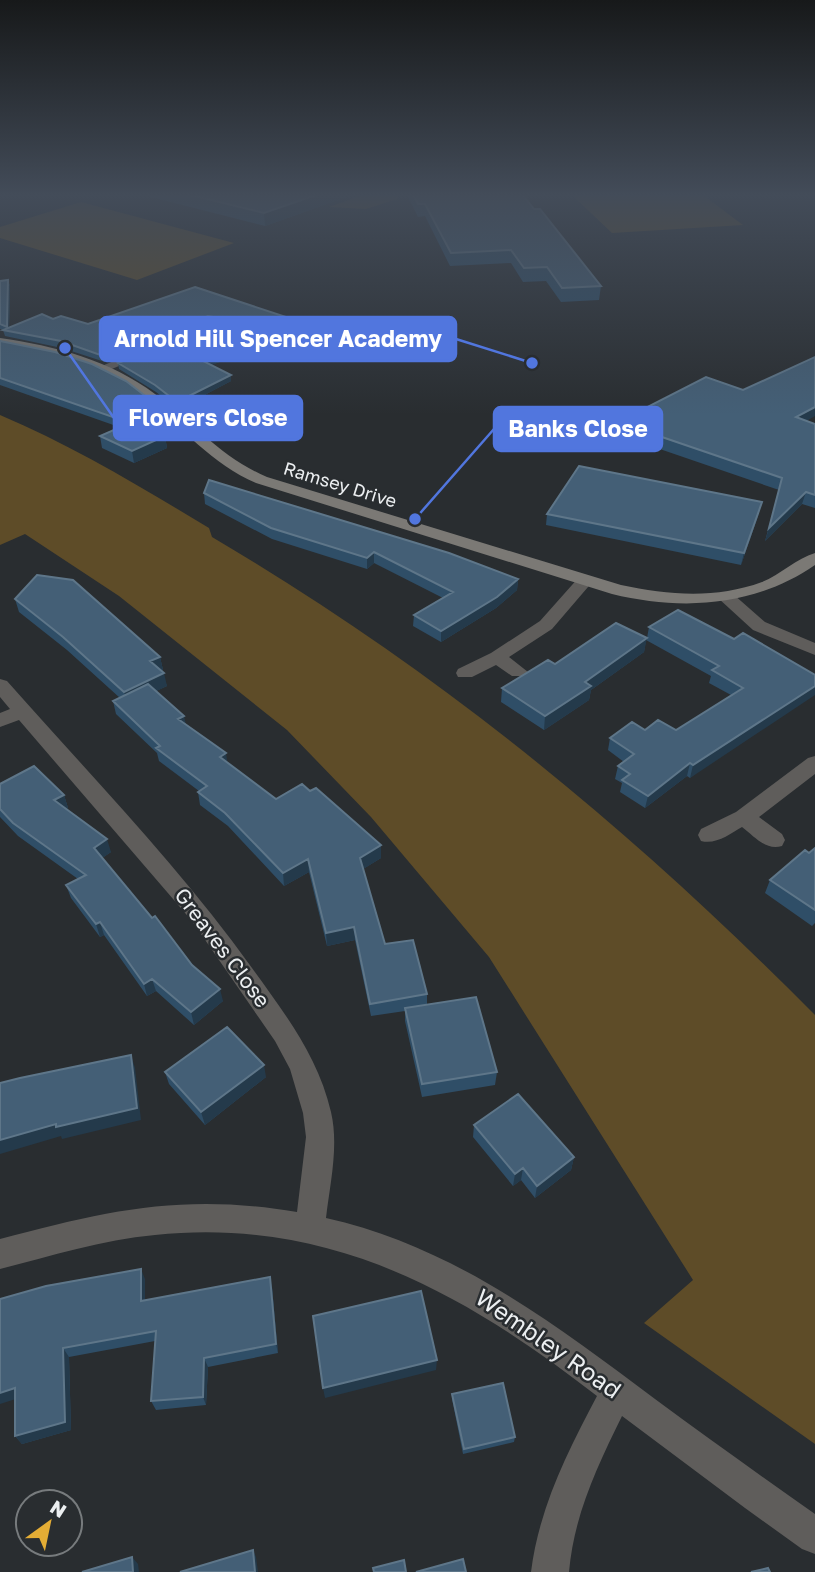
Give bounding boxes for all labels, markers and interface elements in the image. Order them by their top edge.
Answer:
callout: Arnold Hill Spencer Academy [100,317,456,361]
text: Arnold Hill Spencer Academy [114,324,442,352]
callout: Flowers Close [114,396,302,440]
text: Flowers Close [128,403,288,431]
callout: Banks Close [494,407,662,451]
text: Banks Close [508,414,648,442]
street label: Ramsey Drive [281,456,399,512]
street label: Greaves Close [169,882,276,1012]
street label: Wembley Road [470,1282,627,1404]
north arrow [14,1488,84,1558]
text: N [46,1495,71,1522]

